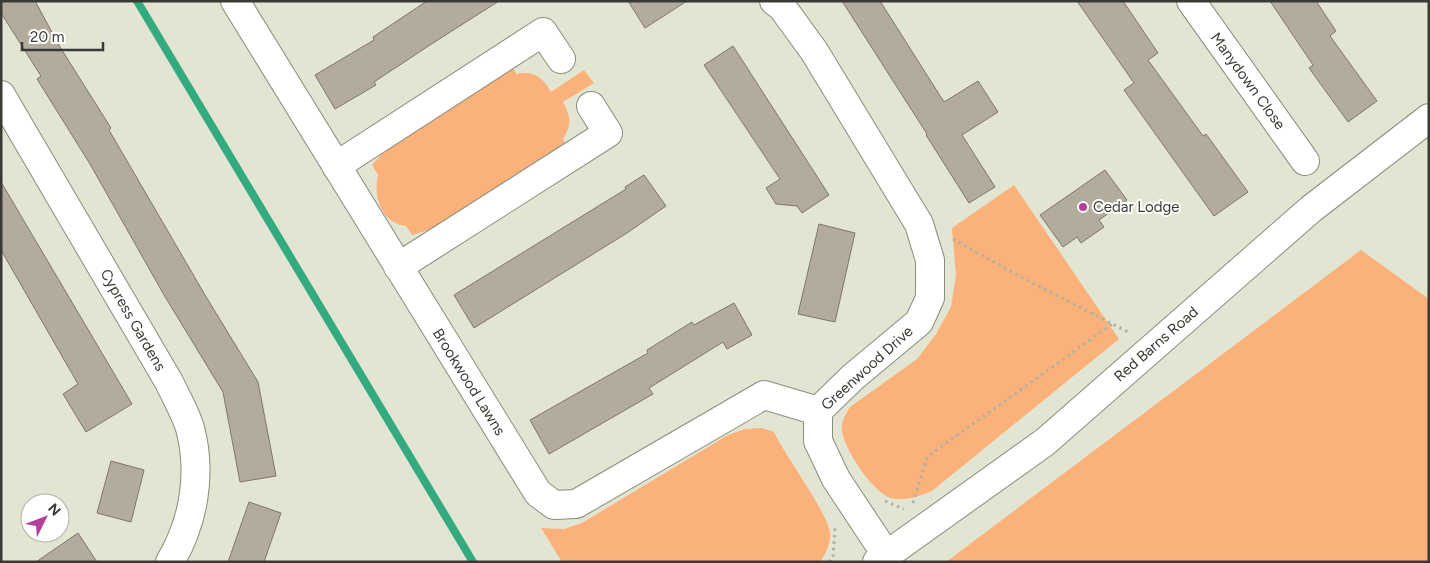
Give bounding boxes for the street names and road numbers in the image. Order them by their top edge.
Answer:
street label: Manydown Close [1207,29,1289,133]
street label: Cypress Gardens [96,266,170,374]
street label: Red Barns Road [1110,303,1202,385]
street label: Greenwood Drive [817,322,917,414]
street label: Brookwood Lawns [429,325,509,439]

